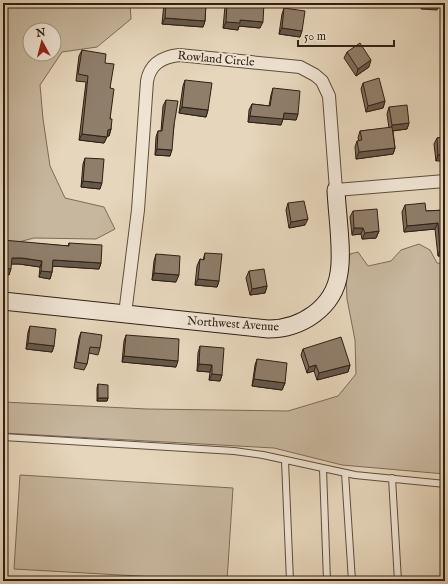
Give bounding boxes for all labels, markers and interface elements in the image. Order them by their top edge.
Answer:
north arrow [22,22,62,62]
scale bar [298,22,394,48]
text: N [34,25,47,41]
text: 50 m [304,29,326,44]
street label: Rowland Circle [177,48,256,70]
street label: Northwest Avenue [187,313,280,335]

